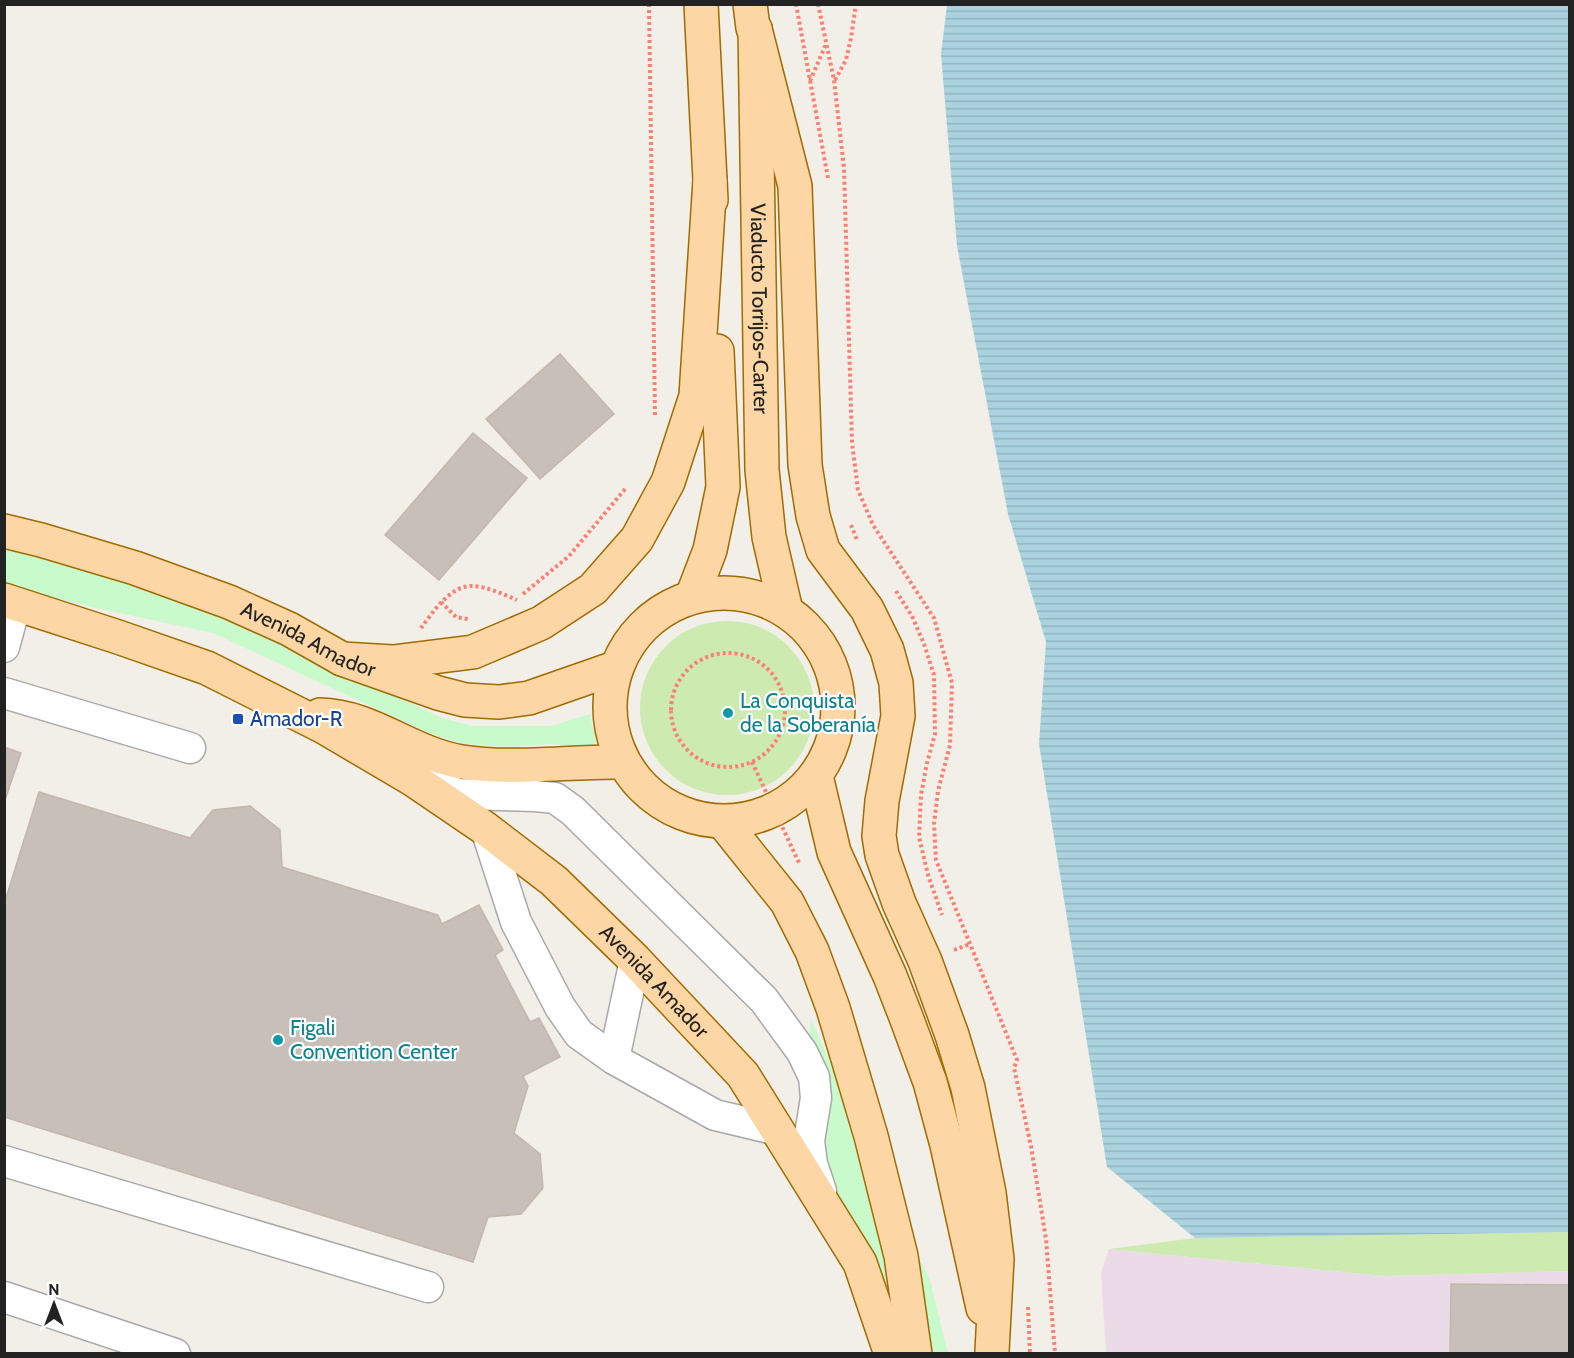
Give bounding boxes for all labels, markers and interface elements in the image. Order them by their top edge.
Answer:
street label: Viaducto Torrijos-Carter [746,203,774,414]
street label: Avenida Amador [237,596,379,682]
place label: La Conquista de la Soberanía [740,688,876,737]
place label: Amador-R [250,706,343,731]
marker: La Conquista de la Soberanía [721,706,735,720]
marker: Amador-R [231,712,245,726]
street label: Avenida Amador [594,919,715,1043]
place label: Figali Convention Center [290,1015,457,1064]
marker: Figali Convention Center [271,1033,285,1047]
north arrow [24,1274,84,1334]
text: N [48,1280,60,1299]

